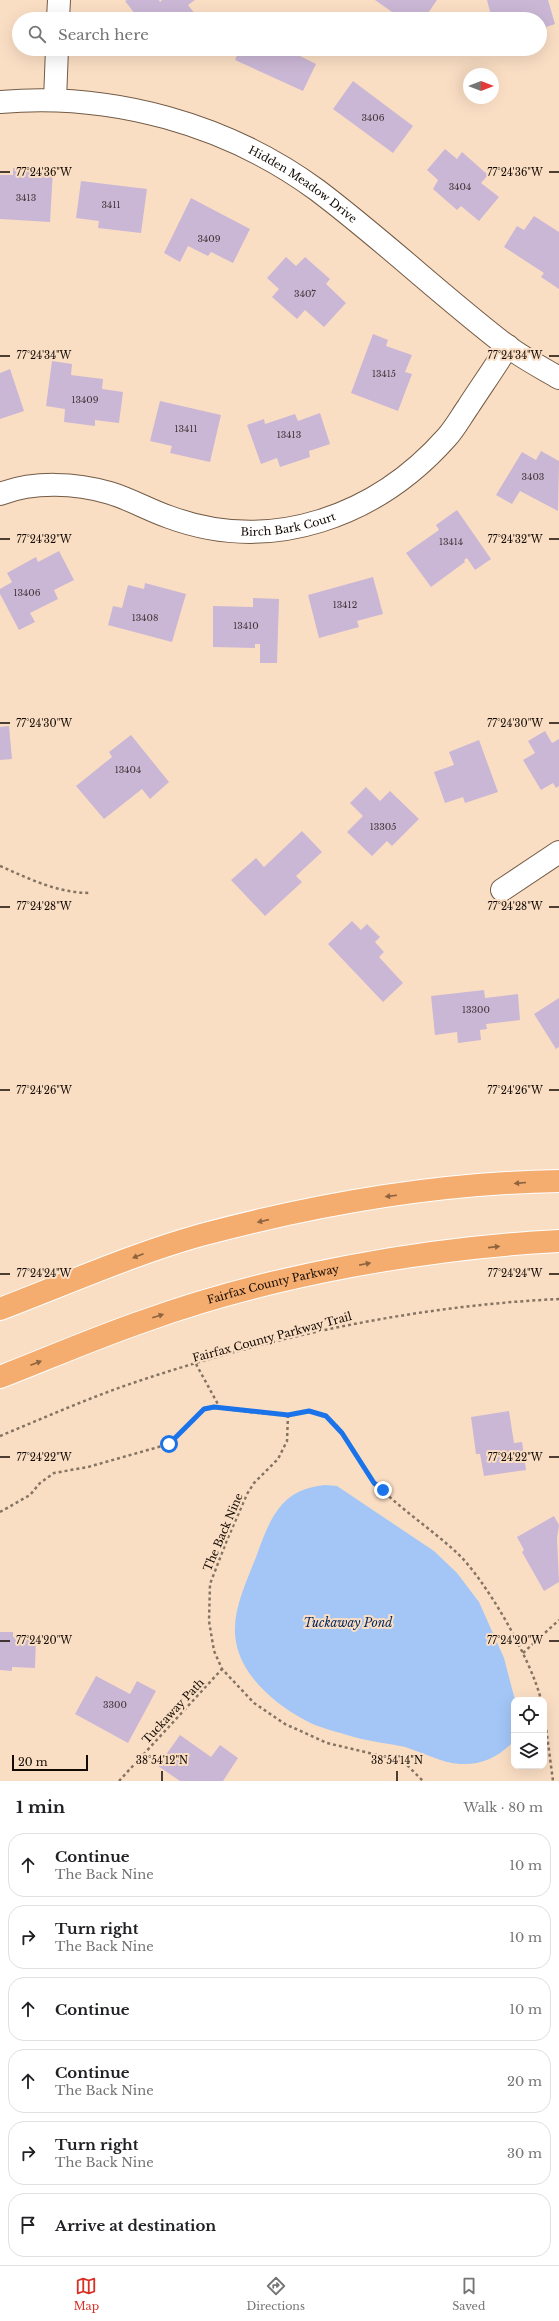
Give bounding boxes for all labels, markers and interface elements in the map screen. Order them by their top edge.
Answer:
search box [12,12,547,56]
icon: search [26,23,48,45]
text: Search here [58,25,149,44]
north arrow [463,68,499,104]
house number: 3406 [361,112,385,123]
street label: Hidden Meadow Drive [246,143,360,226]
text: 77°24'36"W [16,166,72,179]
text: 77°24'36"W [487,166,543,179]
house number: 3404 [449,181,471,192]
house number: 3413 [16,192,36,203]
house number: 3411 [102,199,120,210]
house number: 3409 [197,233,221,244]
house number: 3407 [294,288,316,299]
text: 77°24'34"W [17,349,72,362]
text: 77°24'34"W [488,349,543,362]
house number: 13415 [372,368,396,379]
house number: 13409 [71,394,99,405]
house number: 13411 [175,423,197,434]
house number: 13413 [277,429,301,440]
house number: 3403 [522,471,544,482]
street label: Birch Bark Court [240,509,338,539]
text: 77°24'32"W [16,533,72,546]
text: 77°24'32"W [487,533,543,546]
house number: 13414 [439,536,463,547]
house number: 13406 [13,587,41,598]
house number: 13412 [333,599,357,610]
house number: 13408 [132,612,158,623]
house number: 13410 [233,620,259,631]
text: 77°24'30"W [16,717,72,730]
text: 77°24'30"W [487,717,543,730]
house number: 13404 [115,764,141,775]
house number: 13305 [370,821,396,832]
text: 77°24'28"W [16,900,72,913]
text: 77°24'28"W [487,900,543,913]
house number: 13300 [462,1004,490,1015]
text: 77°24'26"W [16,1084,72,1097]
text: 77°24'26"W [487,1084,543,1097]
one-way arrow [514,1179,526,1186]
one-way arrow [385,1193,397,1199]
one-way arrow [257,1218,269,1224]
one-way arrow [488,1244,500,1250]
one-way arrow [132,1253,144,1259]
street label: Fairfax County Parkway [205,1261,340,1307]
one-way arrow [359,1261,371,1267]
text: 77°24'24"W [17,1267,72,1280]
text: 77°24'24"W [488,1267,543,1280]
street label: Fairfax County Parkway Trail [191,1309,354,1365]
one-way arrow [152,1313,164,1319]
one-way arrow [31,1359,43,1365]
route start [160,1435,178,1453]
text: 77°24'22"W [16,1451,72,1464]
text: 77°24'22"W [487,1451,543,1464]
route end [374,1481,392,1499]
street label: The Back Nine [200,1491,246,1573]
water label: Tuckaway Pond [303,1615,393,1630]
text: 77°24'20"W [16,1634,72,1647]
text: 77°24'20"W [487,1634,543,1647]
street label: Tuckaway Path [139,1675,207,1747]
map controls [511,1697,547,1769]
button: locate [511,1697,547,1733]
house number: 3300 [103,1699,127,1710]
button: layers [511,1733,547,1769]
scale bar [12,1753,88,1772]
text: 38°54'12"N [136,1754,188,1767]
text: 38°54'14"N [371,1754,423,1767]
text: 20 m [18,1755,48,1769]
text: 1 min [16,1797,65,1818]
text: Walk · 80 m [464,1799,543,1816]
text: Continue [55,1847,130,1866]
icon: ahead [17,1854,39,1876]
text: 10 m [509,1857,542,1874]
text: The Back Nine [55,1866,154,1883]
text: Turn right [55,1919,138,1938]
icon: right [17,1926,39,1948]
text: 10 m [509,1929,542,1946]
text: The Back Nine [55,1938,154,1955]
icon: ahead [17,1998,39,2020]
text: Continue [55,2000,130,2019]
text: 10 m [509,2001,542,2018]
text: Continue [55,2063,130,2082]
icon: ahead [17,2070,39,2092]
text: 20 m [507,2073,542,2090]
text: The Back Nine [55,2082,154,2099]
text: Turn right [55,2135,138,2154]
icon: right [17,2142,39,2164]
text: 30 m [507,2145,542,2162]
text: The Back Nine [55,2154,154,2171]
icon: arrive [17,2214,39,2236]
text: Arrive at destination [55,2216,216,2235]
tab: Map [74,2275,99,2313]
tab: Directions [246,2275,305,2313]
tab: Saved [452,2275,485,2313]

